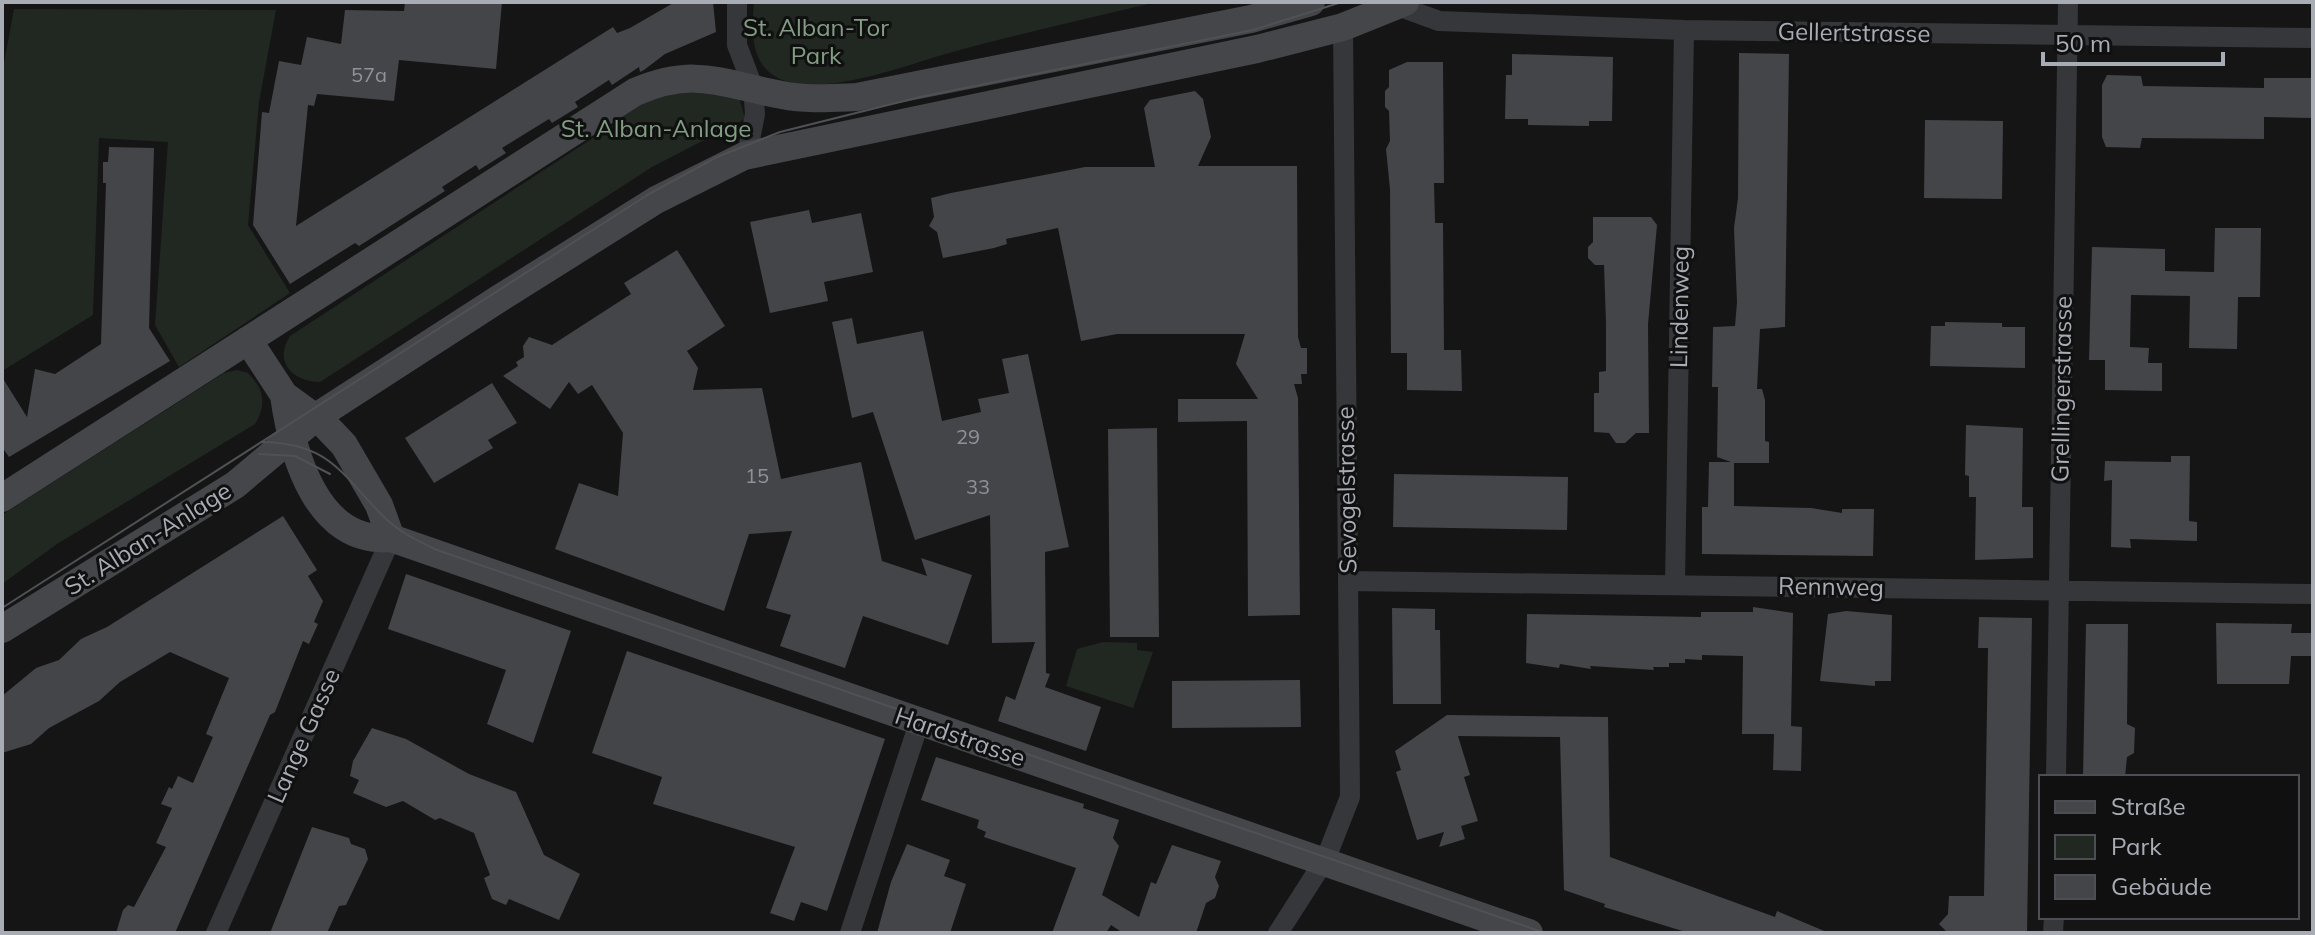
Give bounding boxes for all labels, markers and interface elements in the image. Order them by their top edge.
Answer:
park label: St. Alban-Tor Park [743,12,889,70]
street label: Gellertstrasse [1777,16,1931,48]
scale bar [2043,16,2223,66]
text: 50 m [2055,28,2111,58]
house number: 57a [351,62,387,87]
park label: St. Alban-Anlage [561,113,751,143]
street label: Lindenweg [1663,245,1695,368]
street label: Grellingerstrasse [2044,295,2078,482]
street label: Sevogelstrasse [1330,406,1362,574]
house number: 29 [956,424,980,449]
house number: 15 [745,463,769,488]
house number: 33 [966,474,990,499]
street label: St. Alban-Anlage [59,475,236,601]
street label: Rennweg [1778,570,1884,602]
street label: Lange Gasse [260,664,346,808]
street label: Hardstrasse [891,700,1029,772]
legend [2039,775,2299,919]
text: Straße [2111,791,2186,821]
text: Park [2111,831,2162,861]
text: Gebäude [2111,871,2212,901]

